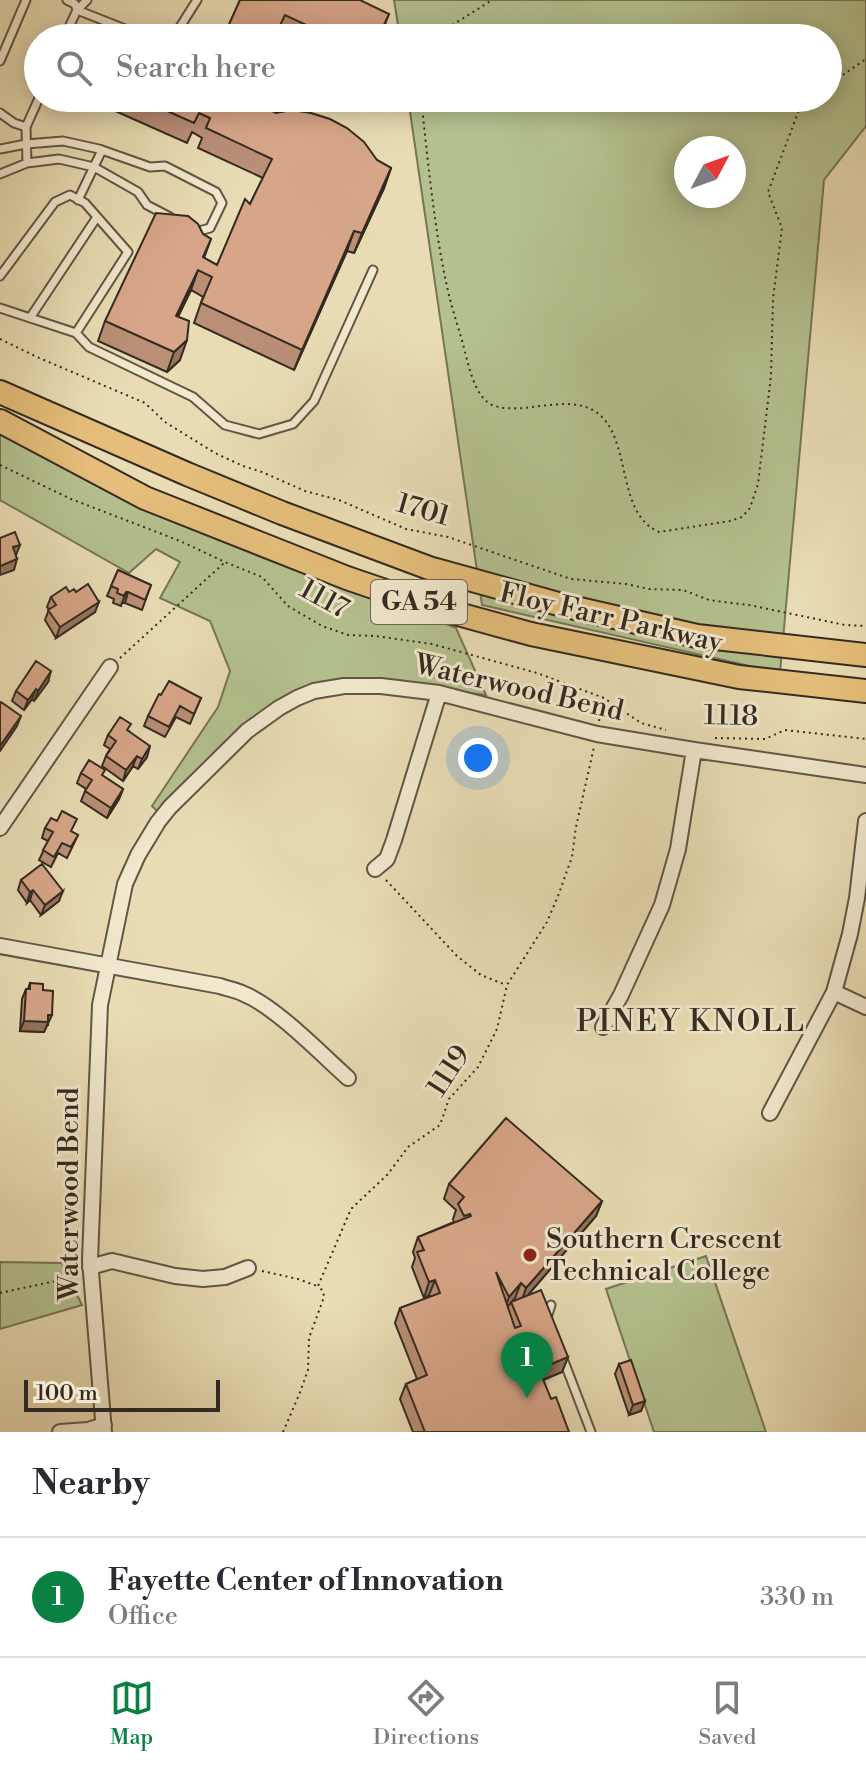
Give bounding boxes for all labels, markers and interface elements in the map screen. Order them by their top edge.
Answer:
search box [24,24,842,112]
icon: search [52,46,96,90]
text: Search here [116,49,276,87]
north arrow [674,136,746,208]
street label: 1701 [392,486,454,534]
street label: 1117 [293,571,355,627]
street label: Floy Farr Parkway [496,575,726,661]
road number: GA 54 [371,580,467,624]
street label: Waterwood Bend [410,647,627,729]
street label: 1118 [703,698,759,734]
your location [458,738,498,778]
district label: PINEY KNOLL [576,1003,806,1041]
street label: 1119 [420,1039,478,1103]
street label: Waterwood Bend [52,1087,87,1302]
place label: Southern Crescent Technical College [546,1222,782,1289]
marker: Southern Crescent Technical College [521,1246,539,1264]
pin: 1 [501,1332,553,1398]
scale bar [24,1376,220,1412]
text: 100 m [36,1380,98,1407]
text: Nearby [32,1463,150,1505]
text: Fayette Center of Innovation [108,1562,504,1600]
text: 1 [52,1581,64,1613]
text: 330 m [760,1581,834,1613]
text: Office [108,1600,178,1632]
tab: Map [110,1676,154,1751]
tab: Directions [373,1676,479,1751]
tab: Saved [699,1676,756,1751]

